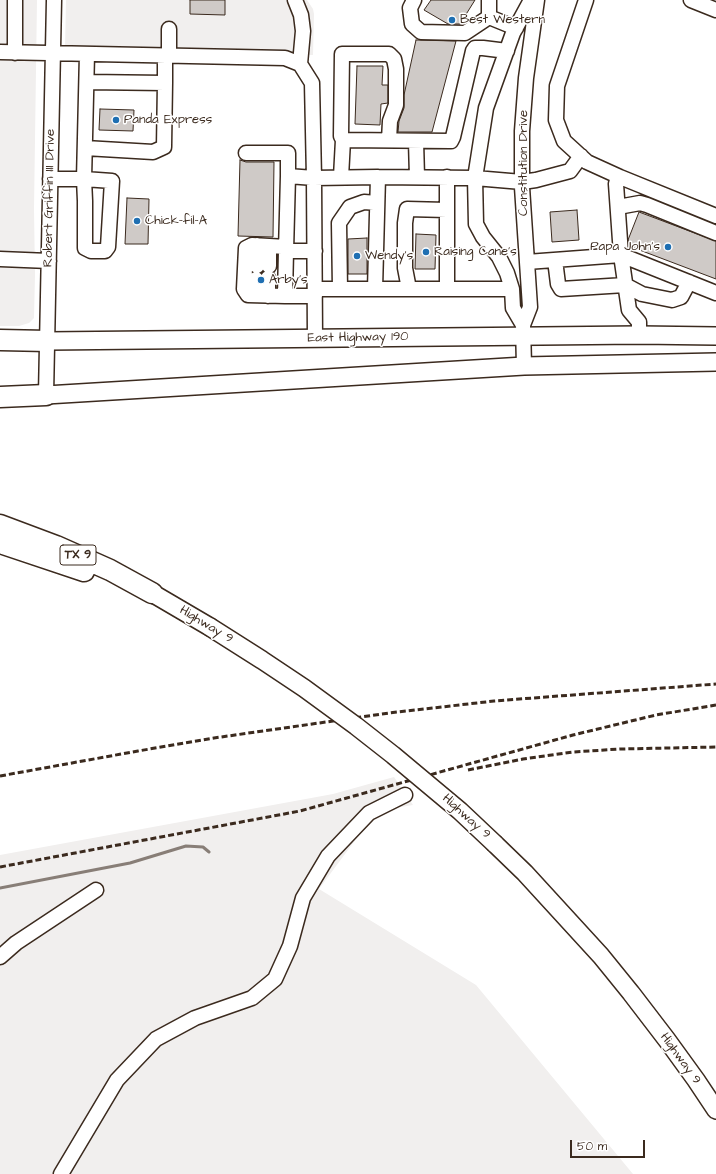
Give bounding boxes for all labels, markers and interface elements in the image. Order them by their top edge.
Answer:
place label: Best Western [460,12,545,28]
marker: Best Western [447,15,457,25]
street label: Constitution Drive [516,110,532,216]
place label: Panda Express [124,112,212,128]
marker: Panda Express [111,115,121,125]
street label: Robert Griffin III Drive [41,129,59,267]
place label: Chick-fil-A [145,213,207,229]
marker: Chick-fil-A [132,216,142,226]
place label: Papa John's [590,239,660,255]
marker: Papa John's [663,242,673,252]
place label: Raising Cane's [434,244,517,260]
marker: Raising Cane's [421,247,431,257]
place label: Wendy's [365,248,413,264]
marker: Wendy's [352,251,362,261]
place label: Arby's [269,272,308,288]
marker: Arby's [256,275,266,285]
street label: East Highway 190 [307,329,409,347]
road number: TX 9 [60,545,96,565]
street label: Highway 9 [176,603,236,647]
street label: Highway 9 [439,791,493,843]
street label: Highway 9 [656,1030,704,1088]
scale bar [572,1132,647,1158]
text: 50 m [577,1138,607,1155]

